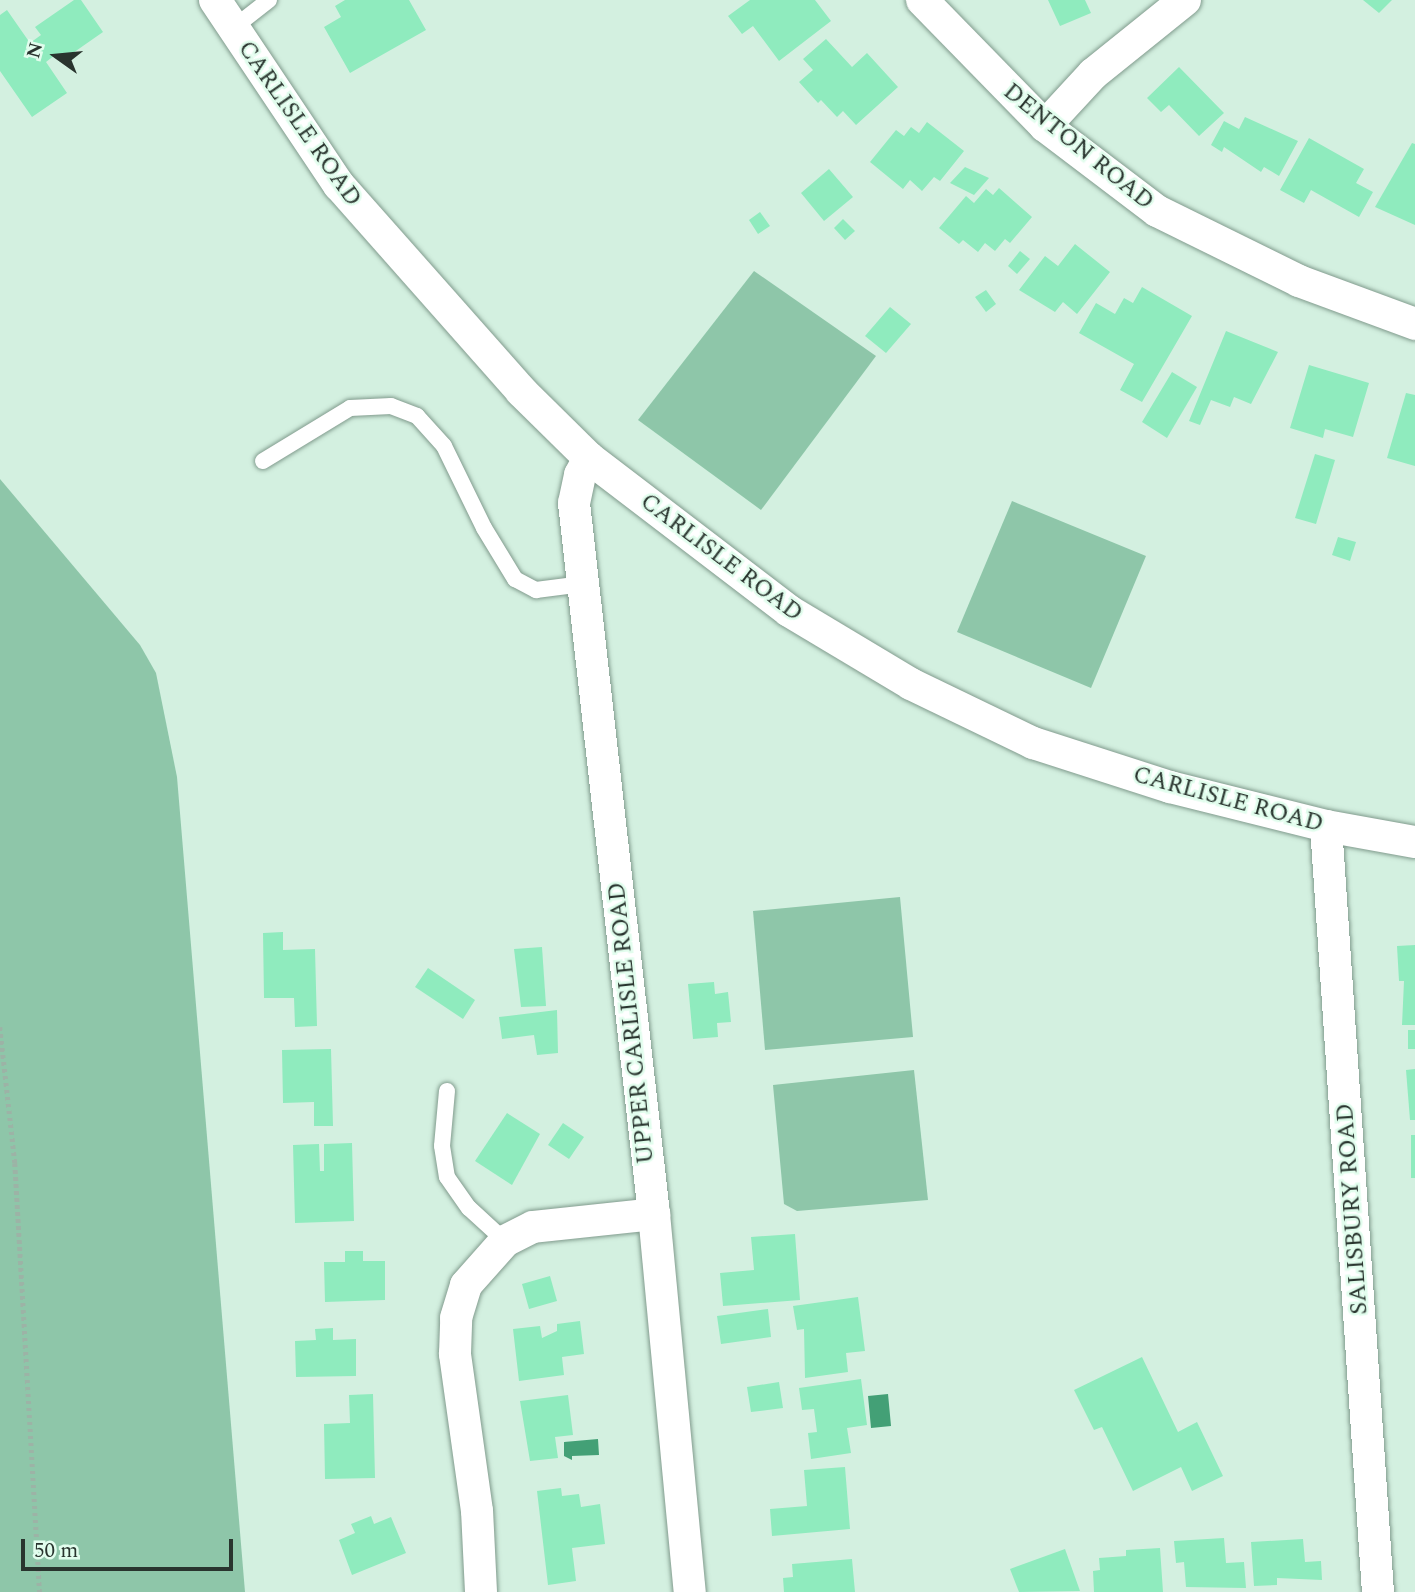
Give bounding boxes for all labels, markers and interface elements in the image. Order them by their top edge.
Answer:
north arrow [21,21,91,91]
street label: CARLISLE ROAD [231,36,367,212]
text: N [19,39,51,62]
street label: DENTON ROAD [997,78,1159,216]
street label: CARLISLE ROAD [634,488,808,628]
street label: CARLISLE ROAD [1130,761,1326,839]
street label: UPPER CARLISLE ROAD [603,881,661,1165]
street label: SALISBURY ROAD [1331,1102,1375,1316]
scale bar [24,1526,236,1570]
text: 50 m [34,1535,78,1567]

